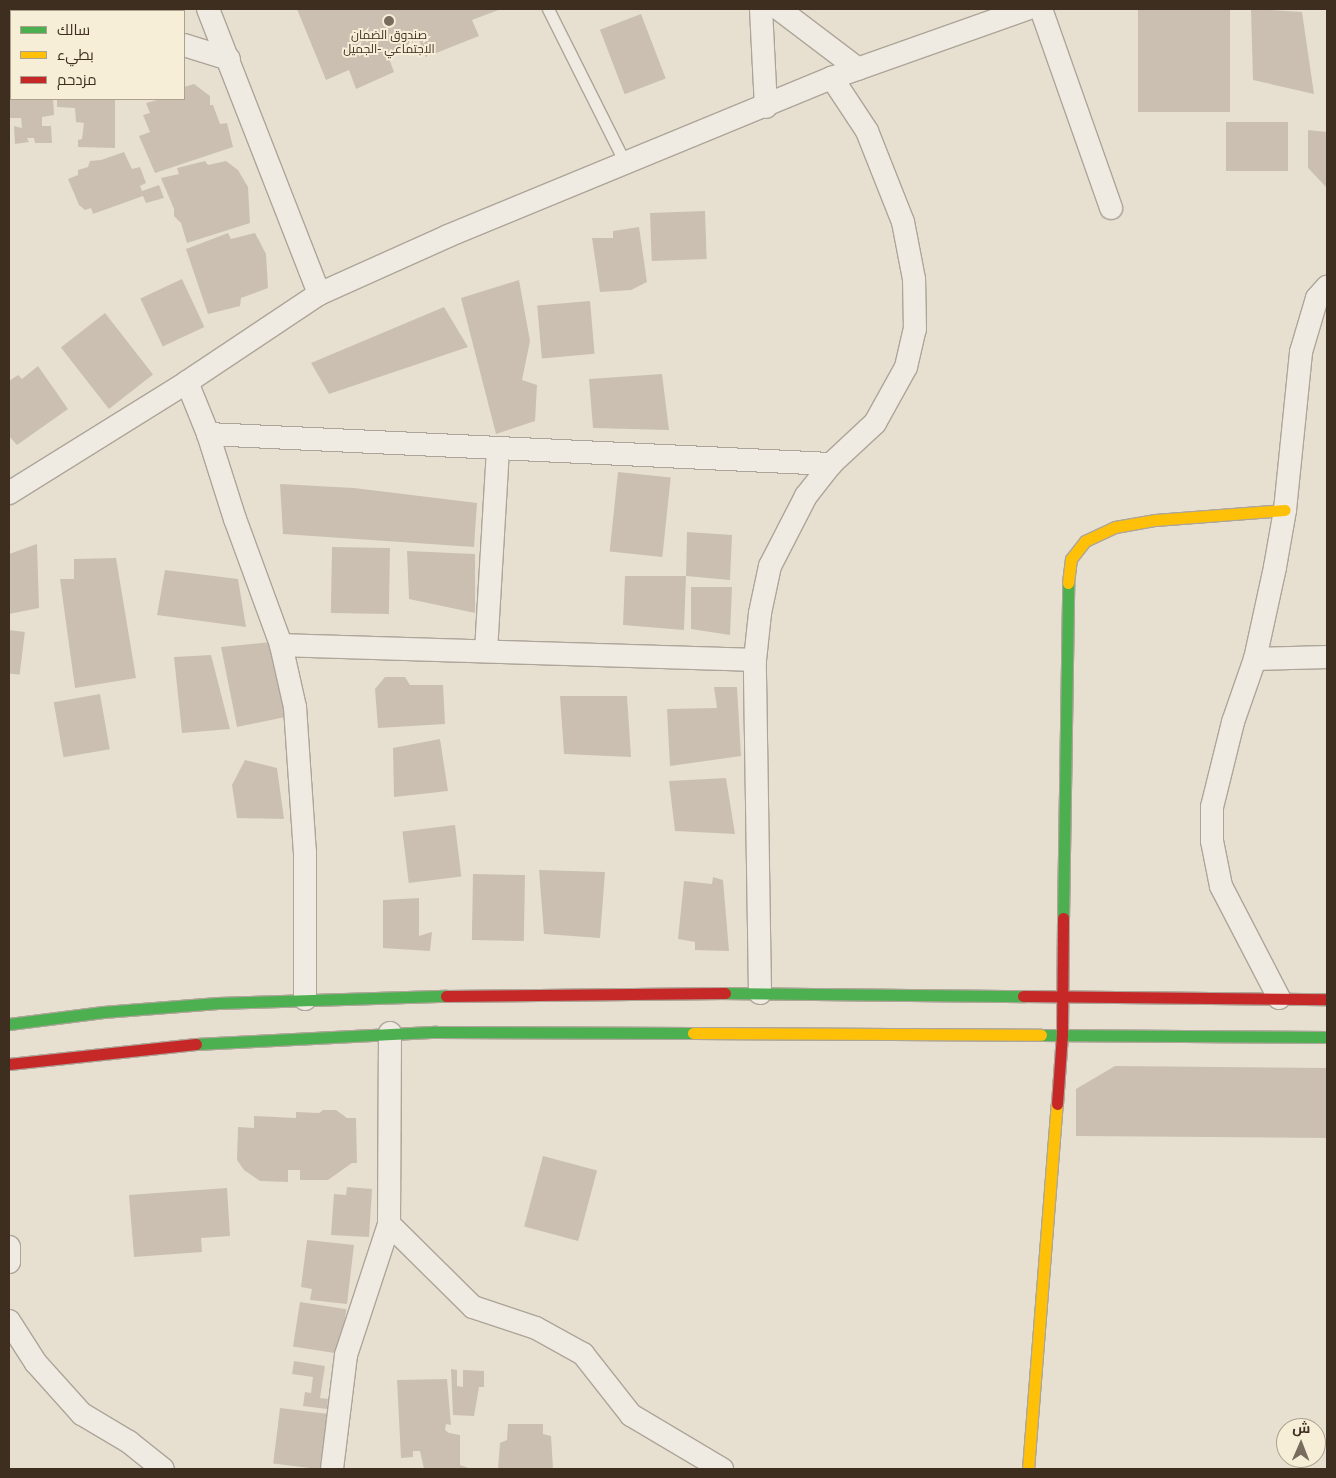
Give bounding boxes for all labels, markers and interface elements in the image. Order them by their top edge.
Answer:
legend [10,10,185,100]
marker: صندوق الضمان الاجتماعي -الجميل [383,15,395,27]
text: سالك [57,22,90,38]
place label: صندوق الضمان الاجتماعي -الجميل [343,29,435,57]
text: بطيء [57,47,94,63]
text: مزدحم [57,72,97,88]
north arrow [1276,1418,1326,1468]
text: ش [1292,1421,1310,1436]

